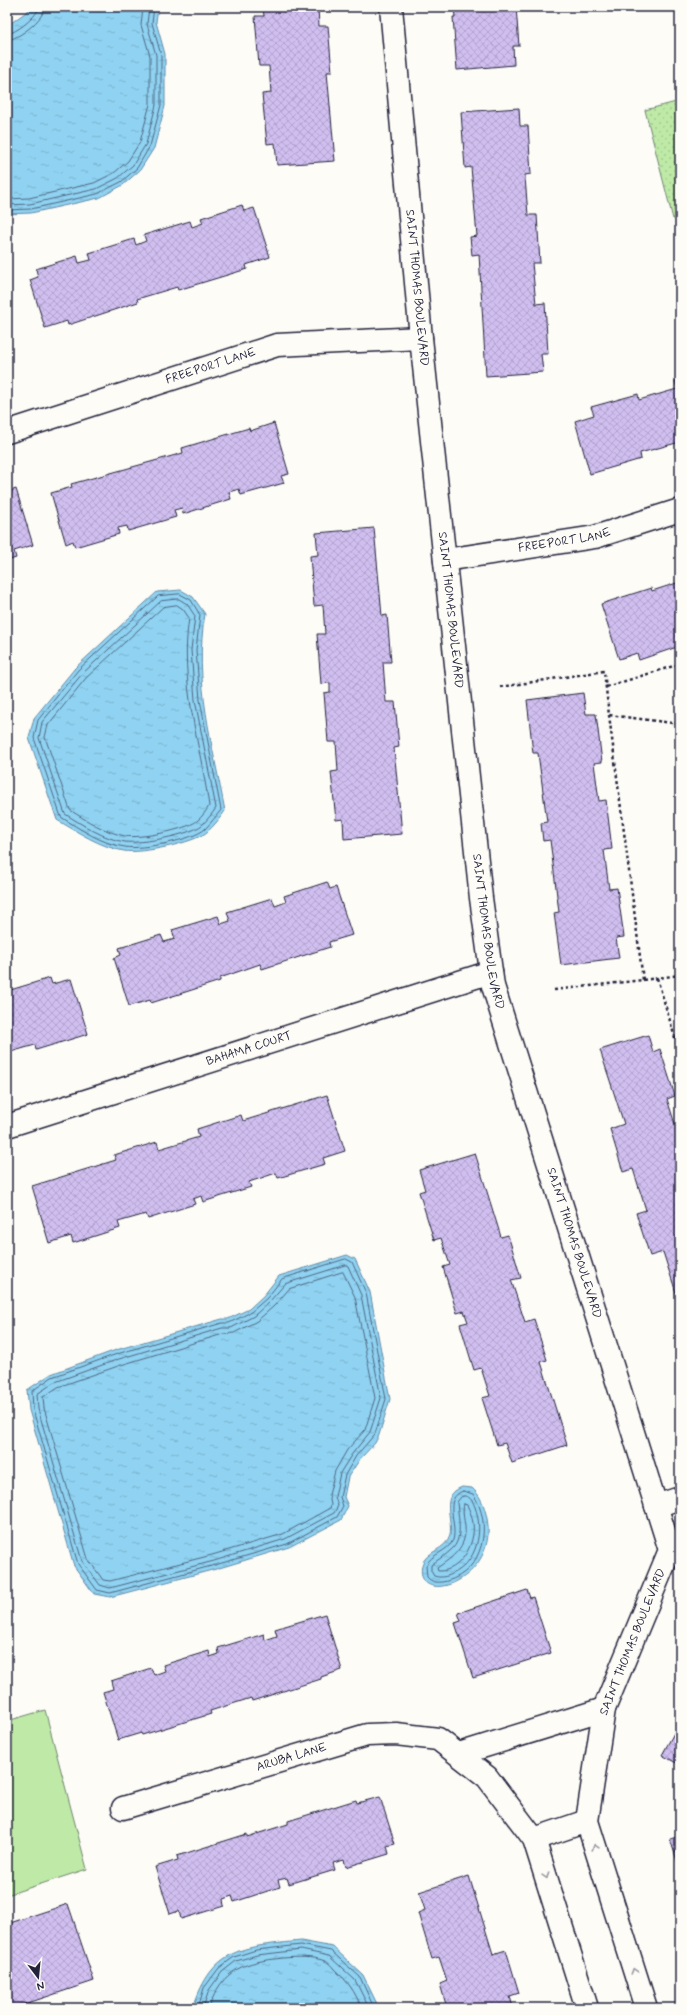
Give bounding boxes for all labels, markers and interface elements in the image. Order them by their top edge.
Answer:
street label: SAINT THOMAS BOULEVARD [401,209,432,367]
street label: FREEPORT LANE [164,344,258,388]
street label: FREEPORT LANE [517,524,613,557]
street label: SAINT THOMAS BOULEVARD [434,531,466,689]
street label: SAINT THOMAS BOULEVARD [468,853,508,1012]
street label: BAHAMA COURT [204,1028,294,1070]
street label: SAINT THOMAS BOULEVARD [543,1166,605,1321]
street label: SAINT THOMAS BOULEVARD [596,1566,670,1718]
street label: ARUBA LANE [255,1739,329,1776]
one-way arrow [591,1843,600,1850]
one-way arrow [541,1872,549,1879]
north arrow [18,1957,58,1997]
one-way arrow [631,1967,639,1974]
text: N [35,1978,46,1993]

